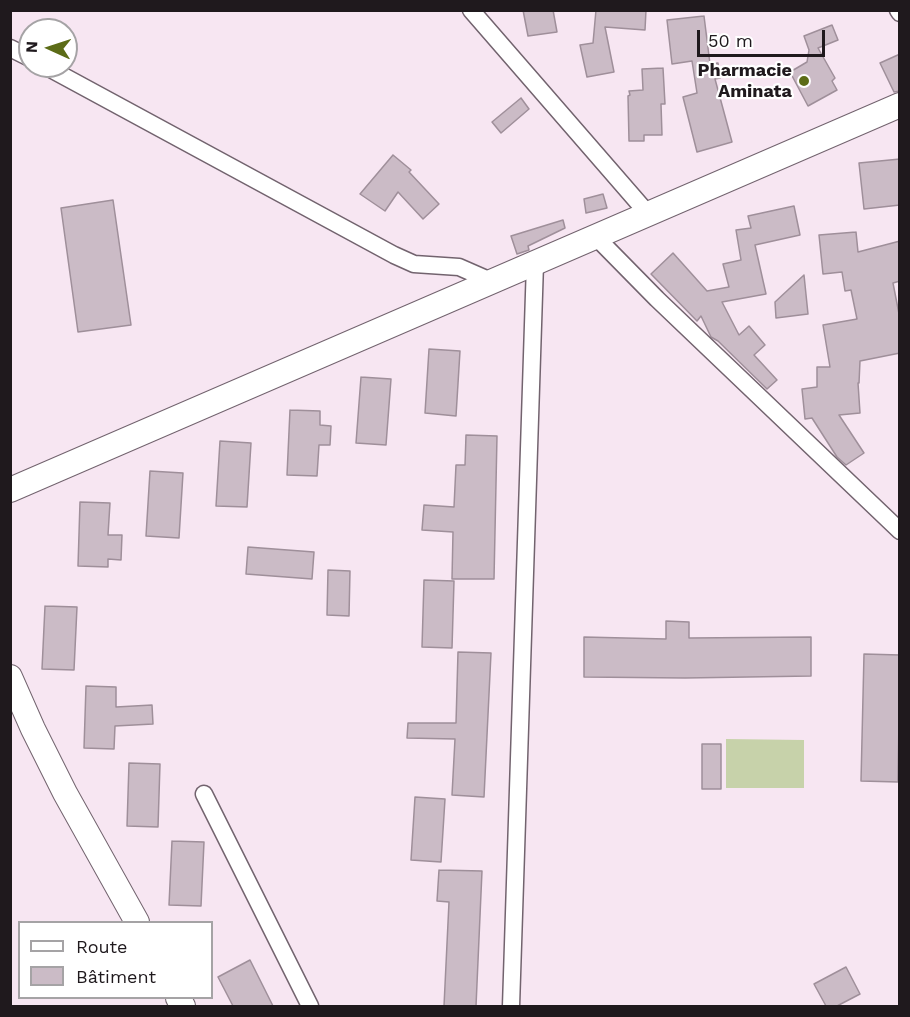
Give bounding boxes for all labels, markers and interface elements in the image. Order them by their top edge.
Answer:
north arrow [18,18,78,78]
scale bar [700,18,828,56]
text: 50 m [708,30,753,51]
text: N [22,41,41,54]
place label: Pharmacie Aminata [697,60,792,103]
marker: Pharmacie Aminata [797,74,811,88]
legend [18,921,213,999]
text: Route [76,936,128,957]
text: Bâtiment [76,966,156,987]

